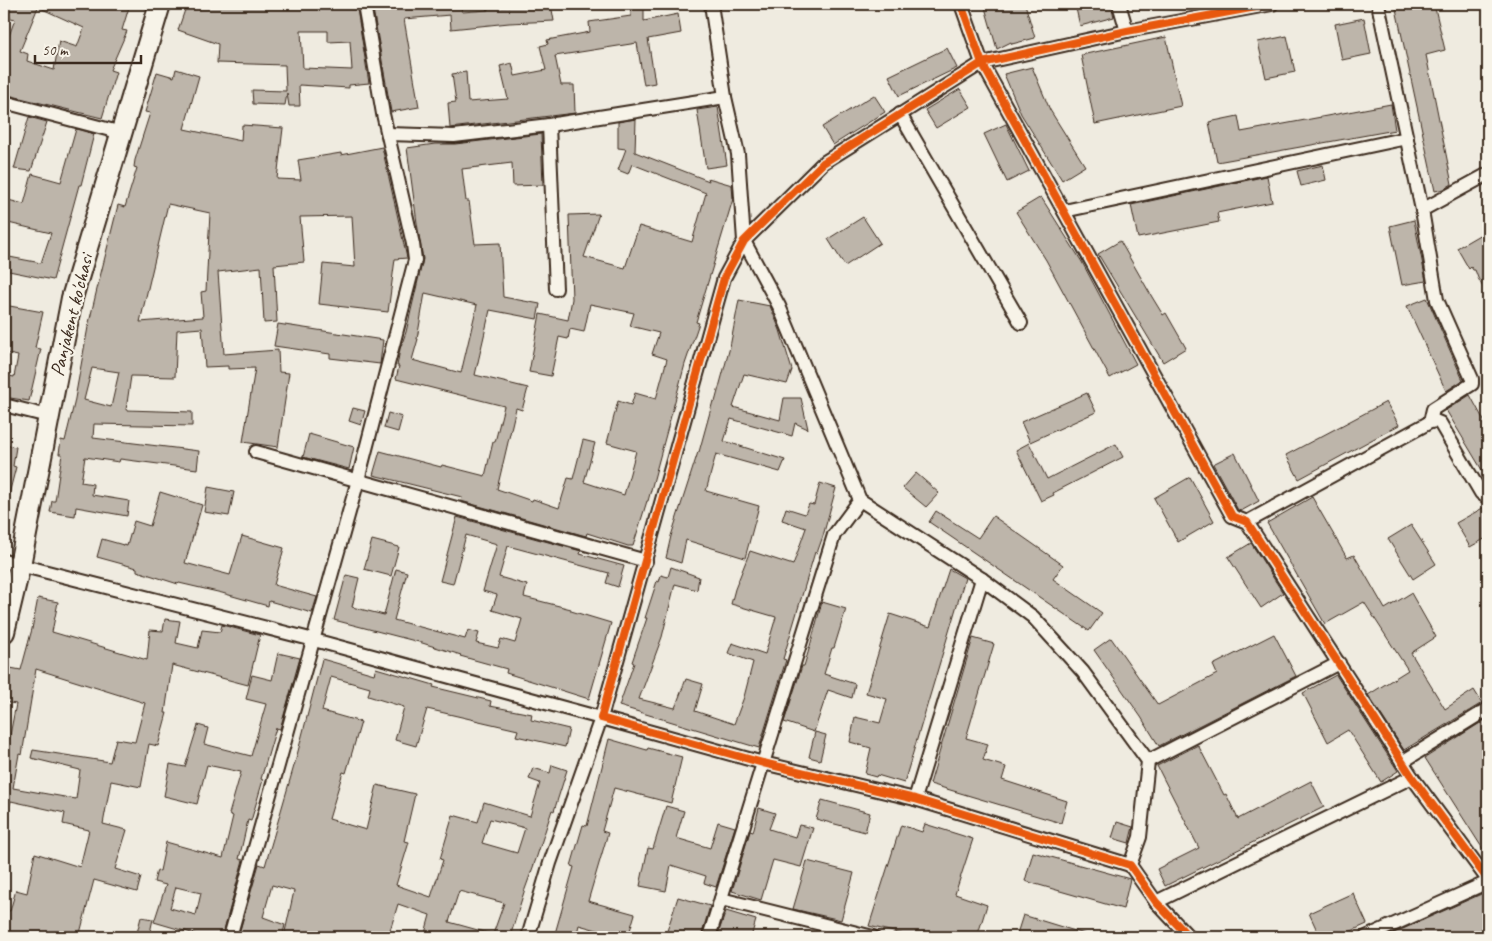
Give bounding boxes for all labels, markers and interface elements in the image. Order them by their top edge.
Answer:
scale bar [35,32,141,64]
text: 50 m [42,41,69,60]
street label: Panjakent ko'chasi [44,249,99,379]

